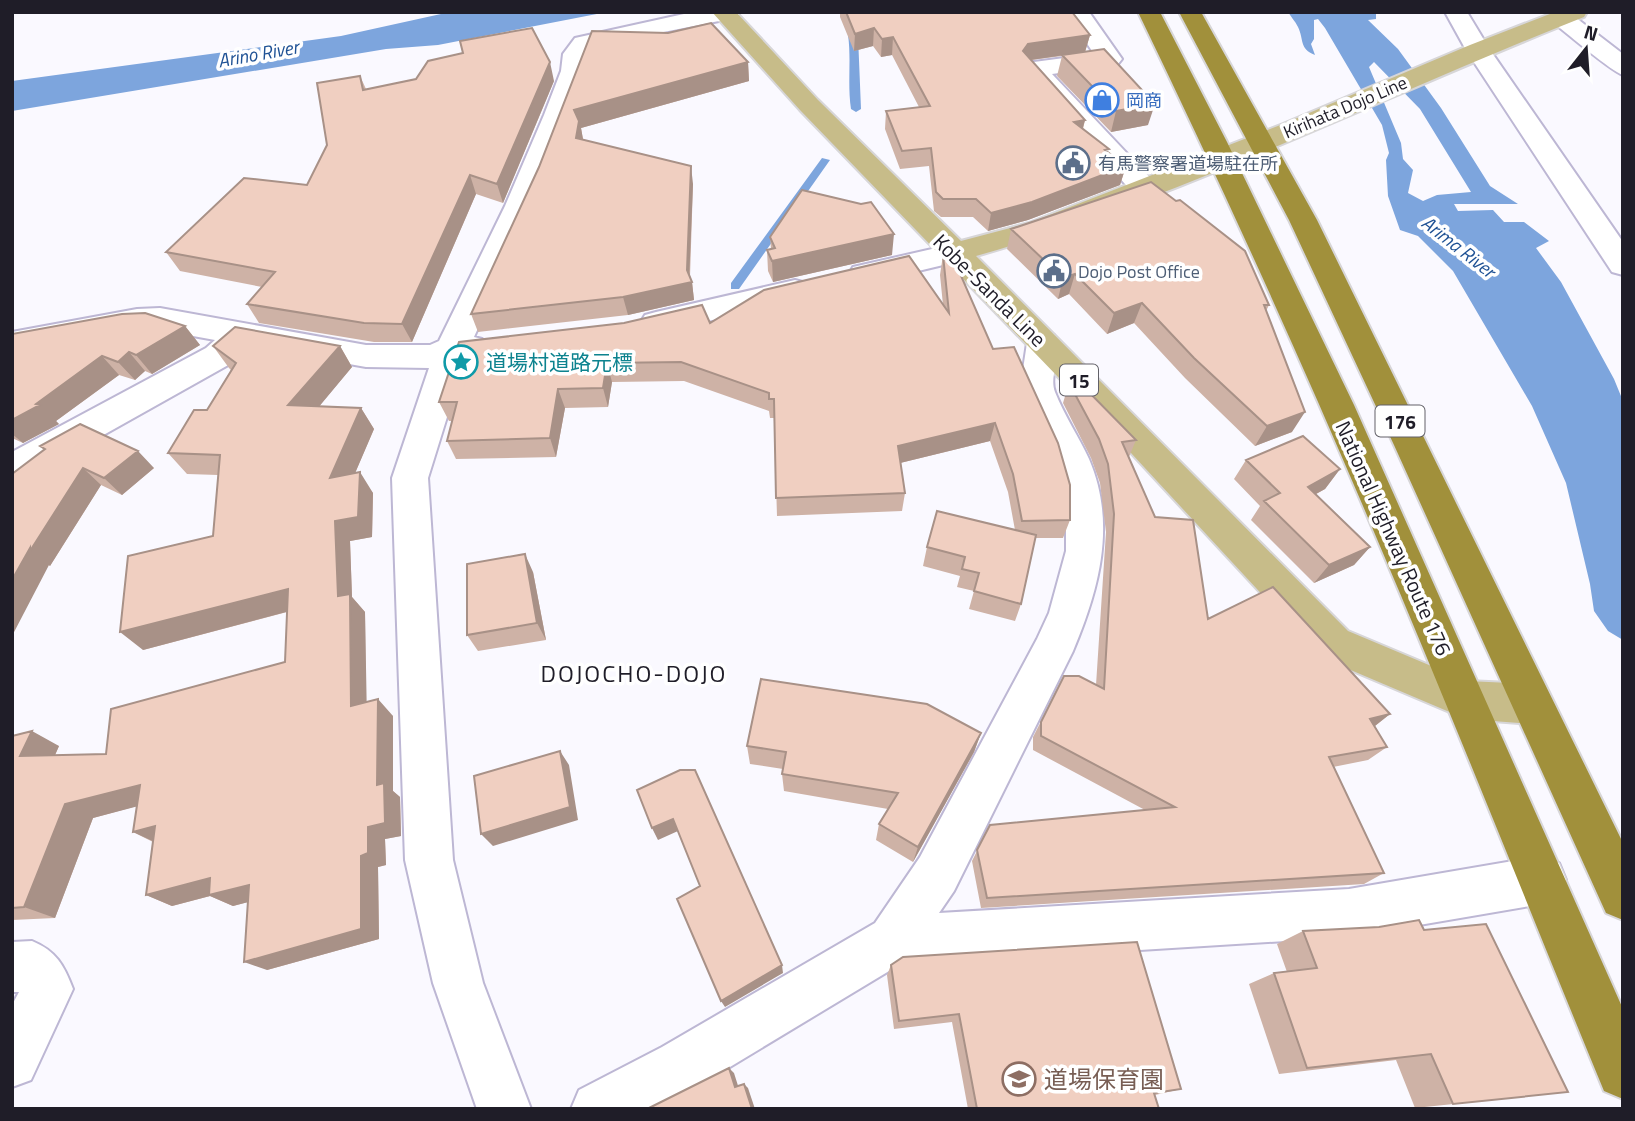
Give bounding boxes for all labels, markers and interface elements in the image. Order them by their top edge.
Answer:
north arrow [1551,14,1621,84]
text: N [1581,16,1602,48]
water label: Arino River [215,31,302,74]
street label: Kirihata Dojo Line [1279,69,1411,145]
shop icon: 岡商 [1083,81,1121,119]
place label: 岡商 [1126,87,1162,114]
public building icon: 有馬警察署道場駐在所 [1054,144,1092,182]
place label: 有馬警察署道場駐在所 [1098,150,1278,177]
water label: Arima River [1416,208,1504,285]
street label: Kobe-Sanda Line [926,226,1054,354]
public building icon: Dojo Post Office [1035,252,1073,290]
place label: Dojo Post Office [1078,258,1200,285]
place icon: 道場村道路元標 [442,343,480,381]
place label: 道場村道路元標 [486,346,633,378]
road number: 15 [1060,364,1098,396]
road number: 176 [1376,406,1424,436]
street label: National Highway Route 176 [1328,416,1460,660]
district label: DOJOCHO-DOJO [541,655,727,691]
school or university icon: 道場保育園 [1000,1060,1038,1098]
place label: 道場保育園 [1044,1061,1164,1097]

